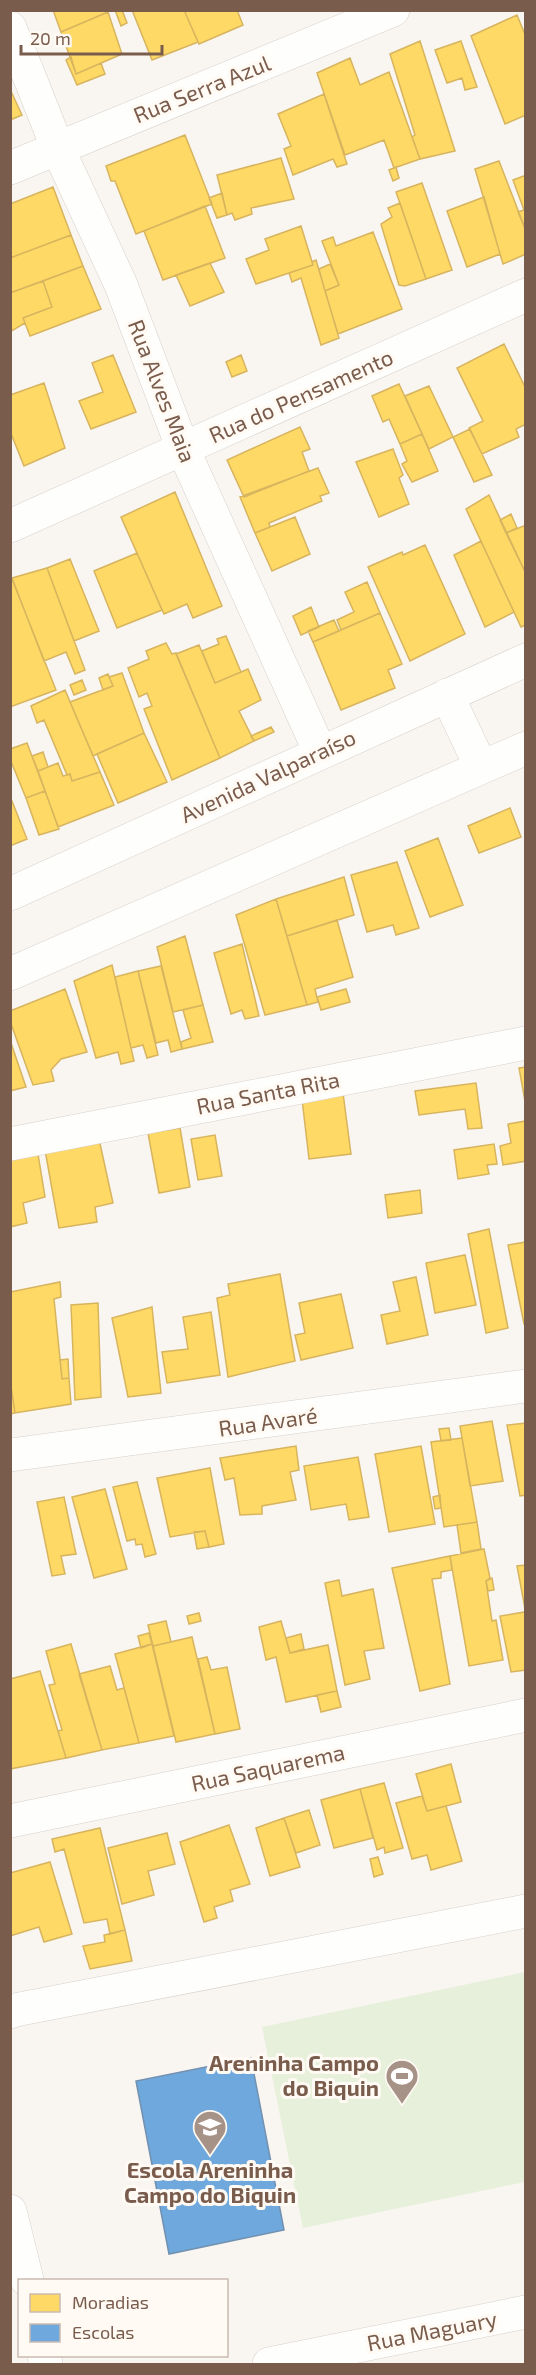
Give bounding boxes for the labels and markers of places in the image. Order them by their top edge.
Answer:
place label: Areninha Campo do Biquin [209,2049,379,2100]
sports icon: Areninha Campo do Biquin [384,2058,420,2105]
school or university icon: Escola Areninha Campo do Biquin [192,2109,228,2156]
place label: Escola Areninha Campo do Biquin [124,2156,296,2207]

